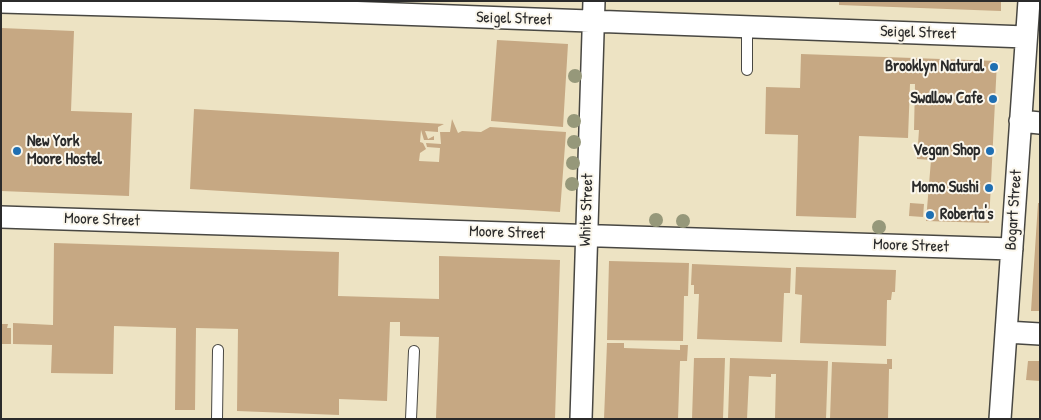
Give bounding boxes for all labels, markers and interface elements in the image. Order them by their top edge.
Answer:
street label: Seigel Street [476,8,552,30]
street label: Seigel Street [880,22,956,44]
place label: Brooklyn Natural [885,57,984,77]
marker: Brooklyn Natural [988,61,1000,73]
place label: Swallow Cafe [910,89,983,109]
marker: Swallow Cafe [987,93,999,105]
place label: New York Moore Hostel [27,132,102,170]
place label: Vegan Shop [913,141,980,161]
marker: New York Moore Hostel [11,145,23,157]
marker: Vegan Shop [984,145,996,157]
street label: Bogart Street [1002,169,1026,251]
street label: White Street [576,173,598,247]
place label: Momo Sushi [912,178,979,198]
marker: Momo Sushi [983,182,995,194]
place label: Roberta's [940,205,993,225]
street label: Moore Street [64,209,140,231]
marker: Roberta's [924,209,936,221]
street label: Moore Street [469,222,545,244]
street label: Moore Street [873,235,949,257]

